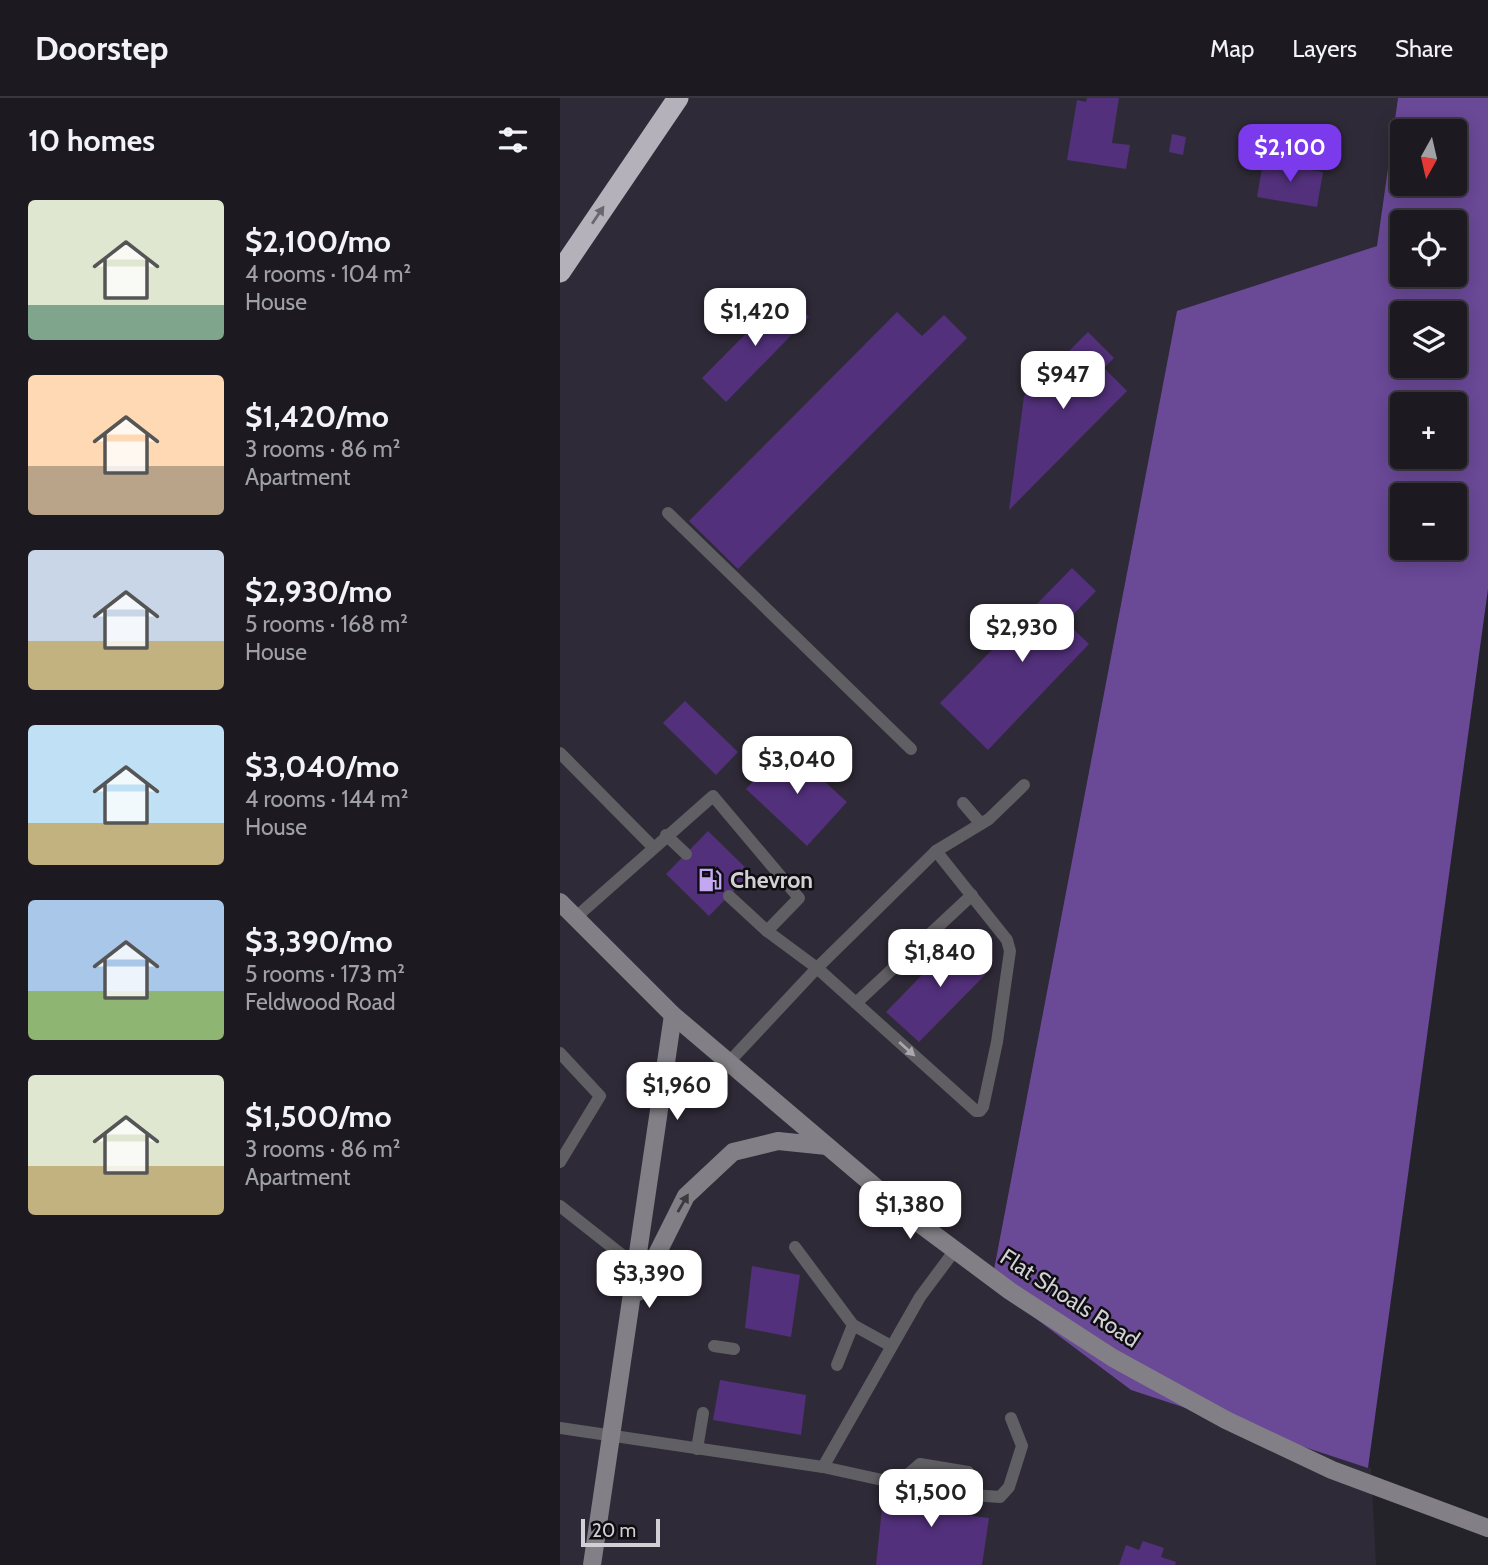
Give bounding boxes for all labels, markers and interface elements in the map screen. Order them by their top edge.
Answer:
text: Doorstep [35,28,168,68]
text: Map [1210,34,1254,63]
text: Layers [1292,34,1357,63]
text: Share [1395,34,1453,63]
north arrow [1390,119,1466,196]
map controls [1390,119,1467,560]
icon: filters [494,121,532,159]
text: 10 homes [28,122,155,159]
pin: $2,100 [1233,125,1347,184]
text: $2,100 [1254,133,1326,161]
one-way arrow [592,205,605,225]
button: locate [1390,210,1467,287]
text: $2,100/mo [245,223,391,260]
icon: home [84,228,168,312]
text: 4 rooms · 104 m² [245,260,411,288]
text: House [245,288,307,316]
pin: $1,420 [698,288,812,348]
text: $1,420 [720,297,790,325]
button: layers [1390,301,1467,378]
pin: $947 [1022,352,1104,411]
text: $947 [1037,360,1089,388]
button: + [1390,392,1467,469]
text: $1,420/mo [245,398,389,435]
icon: home [84,403,168,487]
text: 3 rooms · 86 m² [245,435,400,463]
text: Apartment [245,463,350,491]
button: − [1390,483,1467,560]
text: $2,930/mo [245,573,392,610]
icon: home [84,578,168,662]
pin: $2,930 [965,604,1079,664]
text: 5 rooms · 168 m² [245,610,408,638]
text: $2,930 [986,613,1058,641]
text: House [245,638,307,666]
pin: $3,040 [740,736,854,796]
text: $3,040 [758,745,836,773]
text: $3,040/mo [245,748,399,785]
icon: home [84,753,168,837]
text: 4 rooms · 144 m² [245,785,408,813]
text: House [245,813,307,841]
fuel station icon: Chevron [696,866,724,894]
place label: Chevron [730,866,813,894]
text: $3,390/mo [245,923,393,960]
icon: home [84,928,168,1012]
pin: $1,840 [883,930,997,989]
text: $1,840 [904,938,976,966]
text: 5 rooms · 173 m² [245,960,405,988]
text: Feldwood Road [245,988,396,1016]
one-way arrow [898,1041,916,1057]
pin: $1,960 [620,1062,734,1122]
text: $1,960 [643,1071,711,1099]
text: $1,500/mo [245,1098,392,1135]
icon: home [84,1103,168,1187]
text: 3 rooms · 86 m² [245,1135,400,1163]
text: Apartment [245,1163,350,1191]
pin: $1,380 [853,1182,967,1241]
text: $1,380 [875,1190,945,1218]
one-way arrow [677,1194,689,1213]
street label: Flat Shoals Road [995,1243,1145,1353]
pin: $3,390 [592,1250,706,1310]
text: $3,390 [613,1259,685,1287]
pin: $1,500 [874,1470,988,1529]
text: $1,500 [895,1478,967,1506]
scale bar [581,1516,660,1548]
text: 20 m [592,1519,636,1542]

